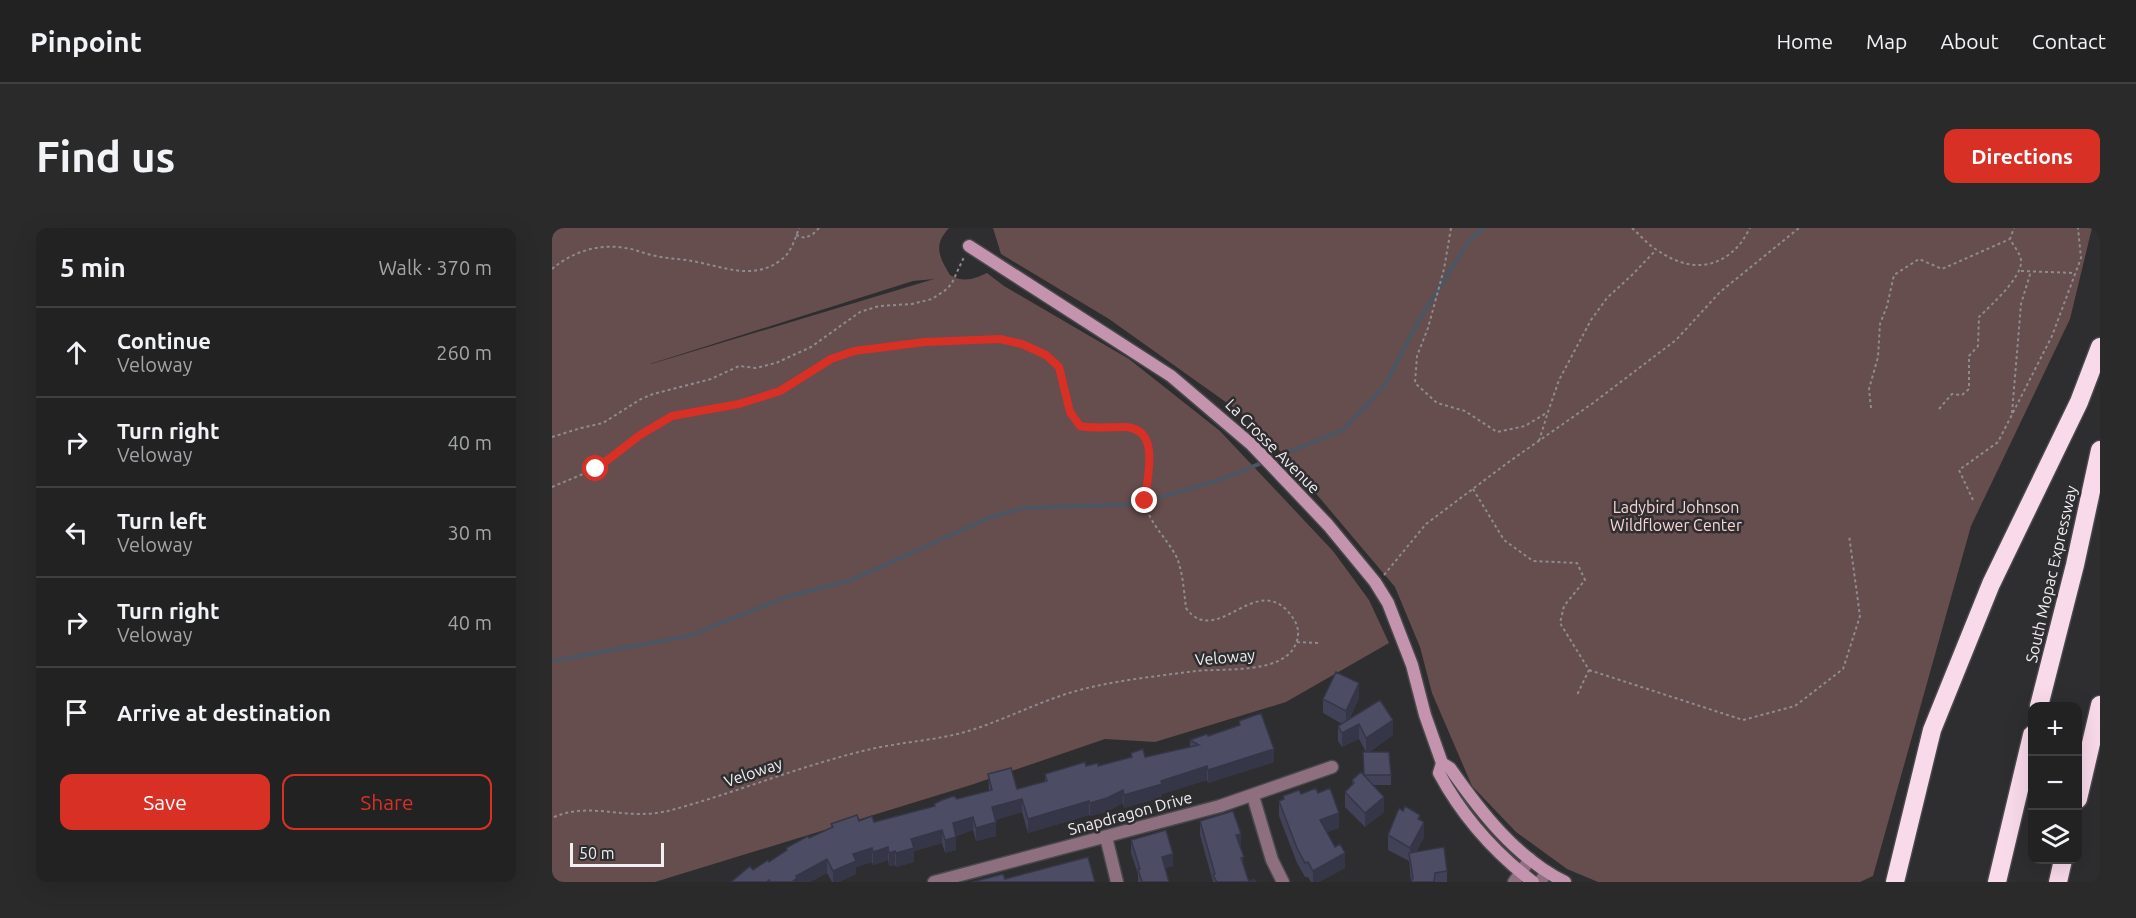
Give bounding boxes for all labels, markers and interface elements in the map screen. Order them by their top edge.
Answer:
text: Pinpoint [30,26,142,57]
text: Home [1776,29,1833,53]
text: Map [1866,29,1907,53]
text: About [1940,29,1999,53]
text: Contact [2032,29,2106,53]
button: Directions [1944,129,2100,183]
text: Find us [36,133,175,180]
text: 5 min [60,253,126,282]
text: Walk · 370 m [379,256,492,279]
text: Continue [117,328,211,353]
icon: ahead [60,336,93,369]
text: 260 m [436,341,492,364]
text: Veloway [117,353,192,376]
street label: La Crosse Avenue [1222,395,1324,497]
text: Turn right [117,418,219,443]
icon: right [60,426,93,459]
text: 40 m [448,431,492,454]
text: Veloway [117,443,192,466]
route start [582,455,608,481]
street label: South Mopac Expressway [2022,483,2080,664]
route end [1131,487,1157,513]
park label: Ladybird Johnson Wildflower Center [1610,498,1742,534]
text: Turn left [117,508,207,533]
icon: left [60,516,93,549]
text: 30 m [448,521,492,544]
text: Veloway [117,533,192,556]
text: Turn right [117,598,219,623]
icon: right [60,606,93,639]
text: 40 m [448,611,492,634]
text: Veloway [117,623,192,646]
street label: Veloway [1194,645,1256,669]
icon: arrive [60,696,93,729]
text: Arrive at destination [117,700,331,725]
map controls [2028,702,2082,864]
button: + [2028,702,2082,756]
street label: Veloway [722,754,785,790]
button: − [2028,756,2082,810]
button: Save [60,774,270,830]
button: Share [282,774,492,830]
street label: Snapdragon Drive [1066,788,1194,838]
button: layers [2028,810,2082,864]
scale bar [570,840,664,868]
text: 50 m [579,844,615,862]

